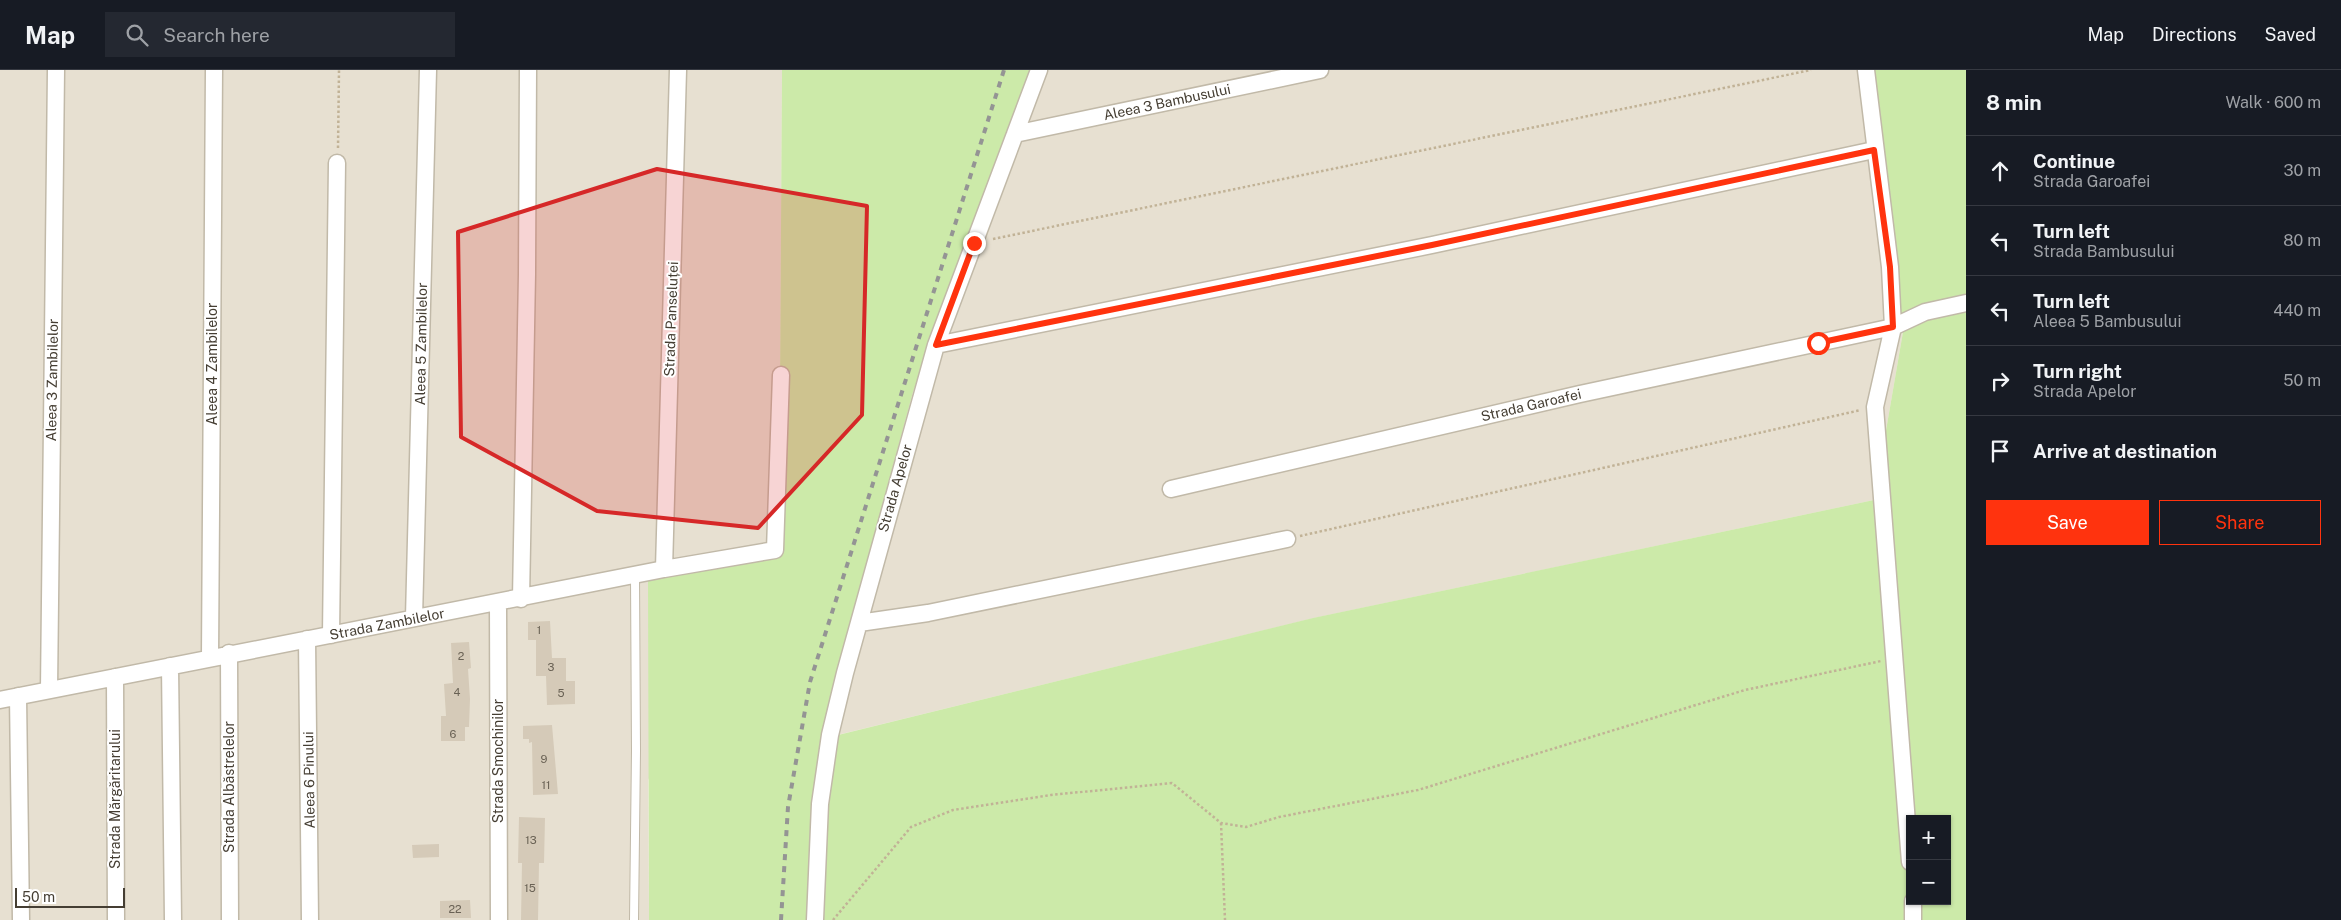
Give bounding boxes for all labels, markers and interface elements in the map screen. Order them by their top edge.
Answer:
search box [105,12,455,57]
text: Map [25,21,75,49]
icon: search [123,21,151,49]
text: Search here [163,24,270,46]
text: Map [2087,24,2124,45]
text: Directions [2152,24,2237,45]
text: Saved [2265,24,2316,45]
street label: Aleea 3 Bambusului [1102,81,1232,123]
text: 8 min [1986,90,2042,115]
text: Walk · 600 m [2225,93,2321,112]
text: Continue [2033,150,2115,172]
icon: ahead [1986,157,2014,185]
text: 30 m [2284,161,2321,180]
text: Strada Garoafei [2033,172,2150,191]
text: Turn left [2033,220,2110,242]
icon: left [1986,227,2014,255]
text: 80 m [2283,231,2321,250]
route end [963,232,986,255]
text: Strada Bambusului [2033,242,2174,261]
street label: Strada Panseluței [661,261,681,377]
street label: Aleea 5 Zambilelor [412,282,430,406]
text: Turn left [2033,290,2110,312]
icon: left [1986,297,2014,325]
text: 440 m [2273,301,2321,320]
street label: Aleea 4 Zambilelor [204,303,220,425]
text: Aleea 5 Bambusului [2033,312,2181,331]
street label: Aleea 3 Zambilelor [43,318,61,442]
route start [1807,332,1830,355]
text: Turn right [2033,360,2122,382]
icon: right [1986,367,2014,395]
text: 50 m [2283,371,2321,390]
text: Strada Apelor [2033,382,2136,401]
street label: Strada Garoafei [1479,386,1583,424]
icon: arrive [1986,437,2014,465]
text: Arrive at destination [2033,440,2217,462]
street label: Strada Apelor [875,442,915,534]
button: Save [1986,500,2149,545]
button: Share [2159,500,2321,545]
street label: Strada Zambilelor [328,605,446,643]
house number: 1 [537,624,541,636]
house number: 2 [458,650,465,662]
house number: 3 [548,661,555,673]
house number: 4 [454,686,461,698]
house number: 5 [557,687,565,699]
street label: Strada Smochinilor [490,699,506,823]
street label: Strada Albăstrelelor [221,721,237,853]
house number: 6 [450,728,457,740]
street label: Strada Mărgăritarului [107,729,123,869]
street label: Aleea 6 Pinului [300,731,318,829]
house number: 9 [541,753,548,765]
house number: 11 [542,779,550,791]
map controls [1906,815,1951,905]
button: + [1906,815,1951,860]
house number: 13 [525,834,537,846]
button: − [1906,860,1951,905]
house number: 15 [524,882,536,894]
scale bar [15,885,125,908]
text: 50 m [22,889,55,905]
house number: 22 [448,903,462,915]

